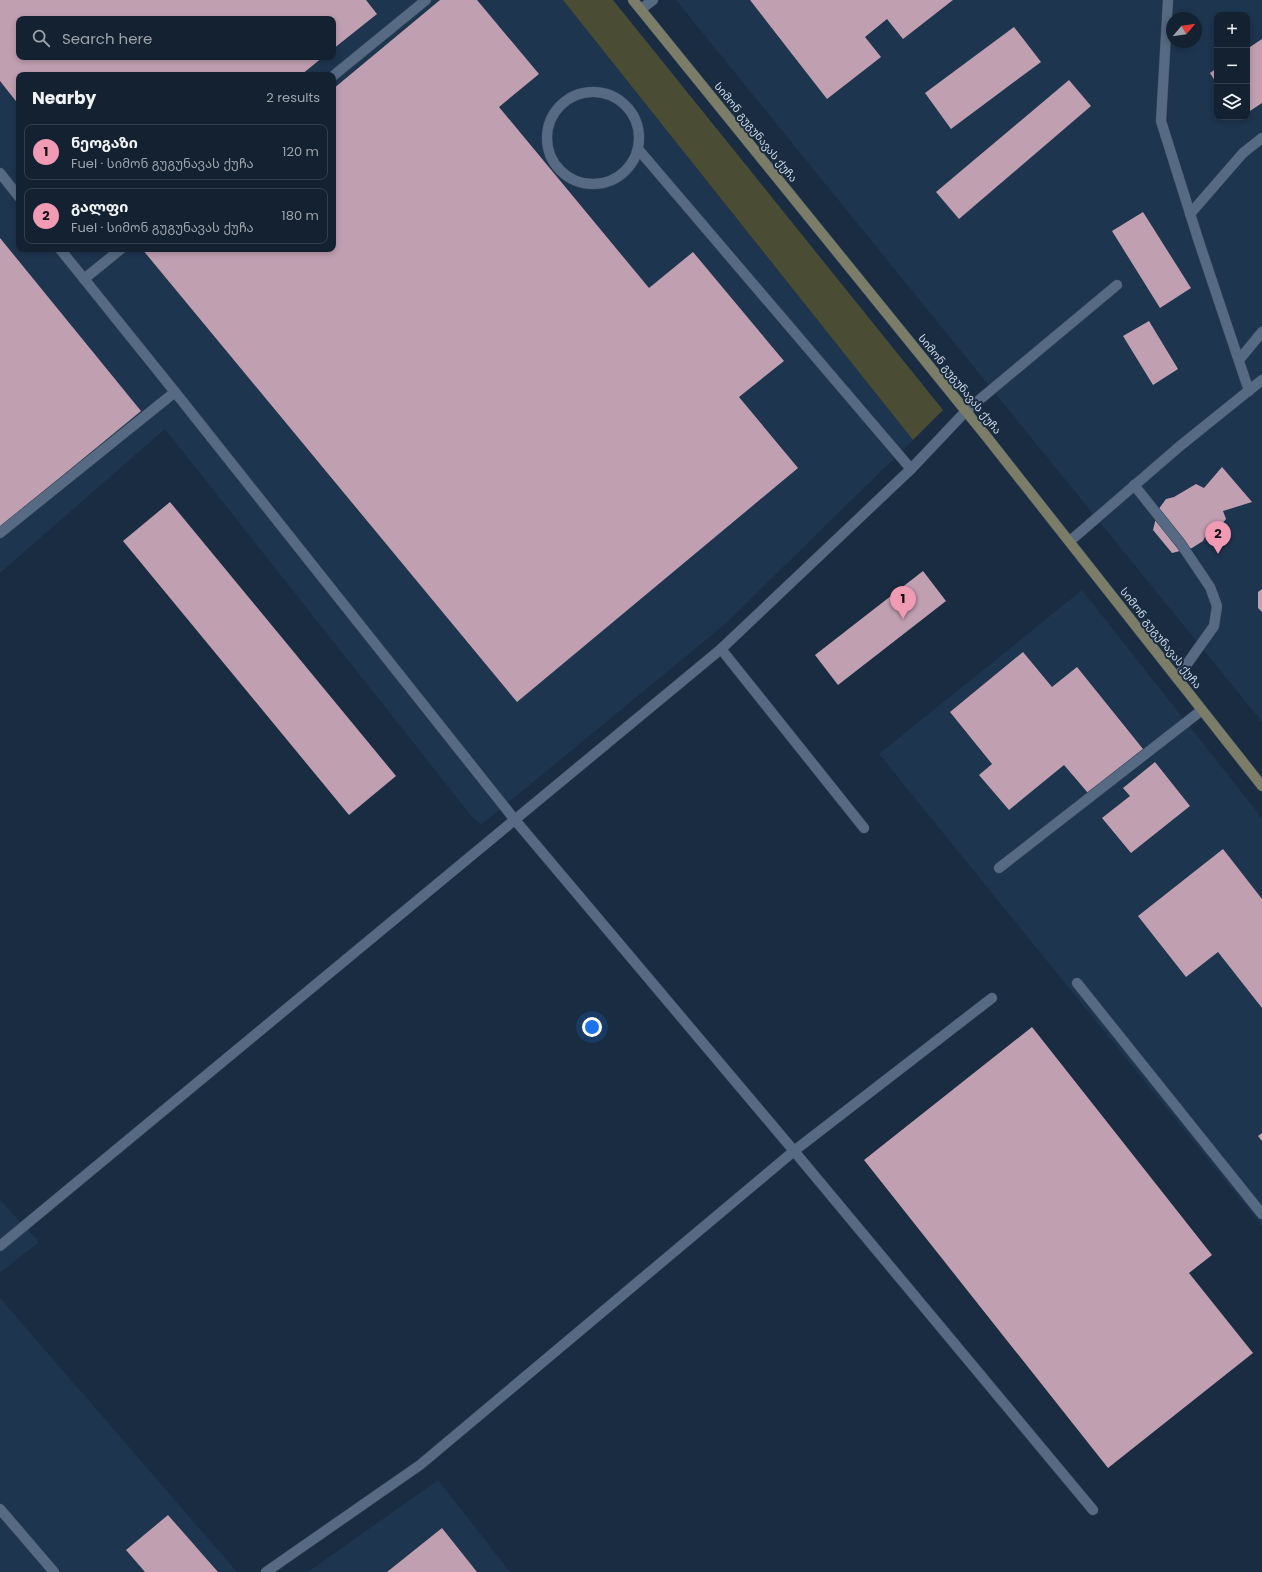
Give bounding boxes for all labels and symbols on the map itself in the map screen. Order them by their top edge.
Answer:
north arrow [1166,12,1202,48]
street label: სიმონ გუგუნავას ქუჩა [711,79,801,185]
street label: სიმონ გუგუნავას ქუჩა [915,331,1005,437]
pin: 2 [1205,521,1231,554]
street label: სიმონ გუგუნავას ქუჩა [1116,584,1206,692]
pin: 1 [890,586,916,619]
your location [582,1017,602,1037]

